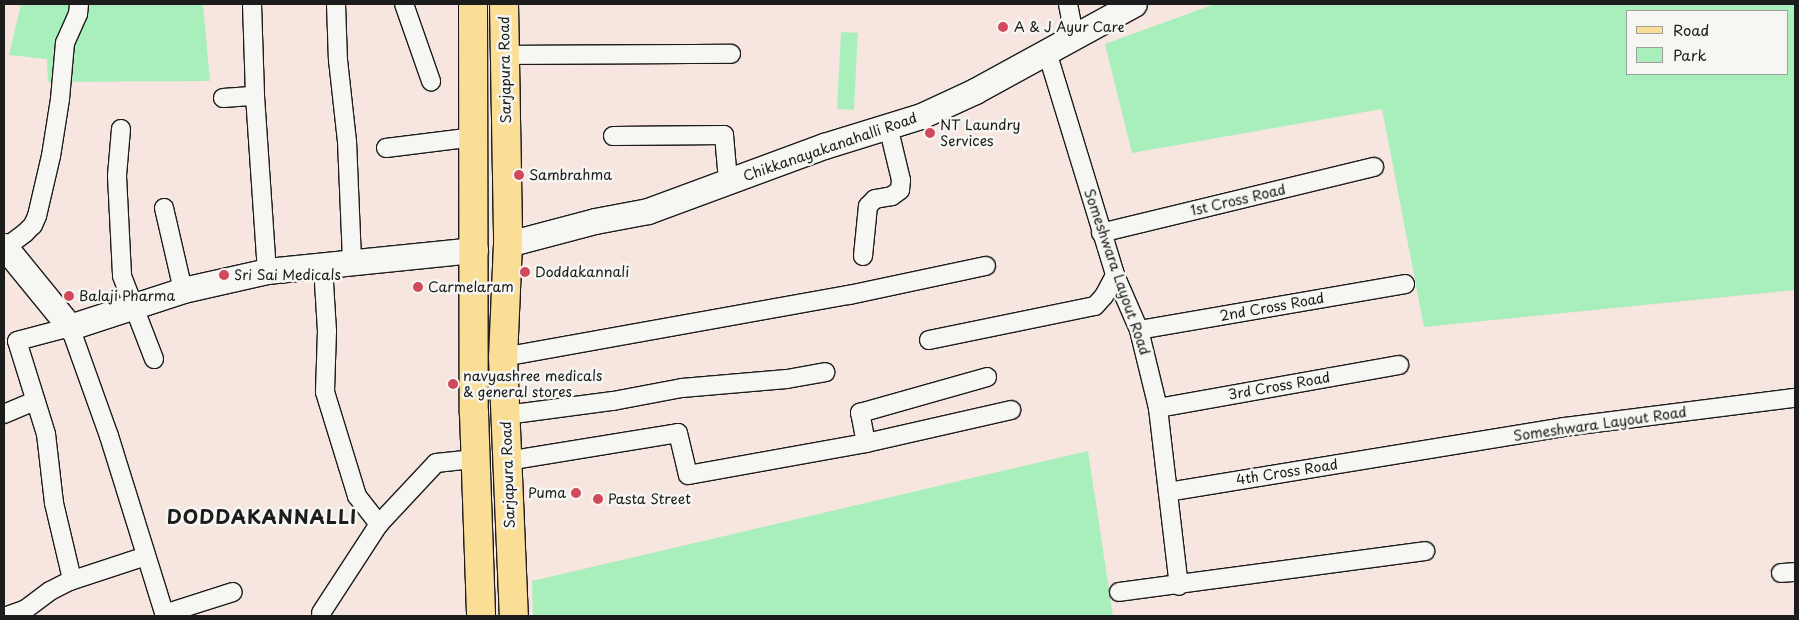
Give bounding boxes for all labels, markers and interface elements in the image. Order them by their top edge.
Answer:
legend [1626,10,1789,75]
street label: Sarjapura Road [496,17,514,123]
text: Road [1673,18,1709,41]
place label: A & J Ayur Care [1014,19,1127,35]
marker: A & J Ayur Care [996,20,1010,34]
text: Park [1673,43,1707,66]
street label: Chikkanayakanahalli Road [741,109,919,185]
place label: NT Laundry Services [940,117,1021,150]
marker: NT Laundry Services [924,127,936,139]
place label: Sambrahma [529,167,612,183]
marker: Sambrahma [513,169,525,181]
street label: 1st Cross Road [1188,181,1288,219]
street label: Someshwara Layout Road [1081,187,1153,357]
place label: Doddakannali [535,264,629,280]
marker: Doddakannali [519,266,531,278]
place label: Sri Sai Medicals [234,267,341,283]
marker: Sri Sai Medicals [218,269,230,281]
place label: Carmelaram [428,279,514,295]
marker: Carmelaram [412,281,424,293]
place label: Balaji Pharma [79,288,176,304]
street label: 2nd Cross Road [1218,289,1326,325]
marker: Balaji Pharma [63,290,75,302]
place label: navyashree medicals & general stores [463,368,604,401]
street label: 3rd Cross Road [1226,369,1332,403]
marker: navyashree medicals & general stores [447,378,459,390]
street label: Someshwara Layout Road [1512,404,1688,444]
street label: Sarjapura Road [498,421,518,529]
street label: 4th Cross Road [1235,456,1339,488]
place label: Puma [528,485,566,501]
marker: Puma [570,487,582,499]
place label: Pasta Street [608,491,692,507]
marker: Pasta Street [592,493,604,505]
district label: DODDAKANNALLI [164,506,360,528]

